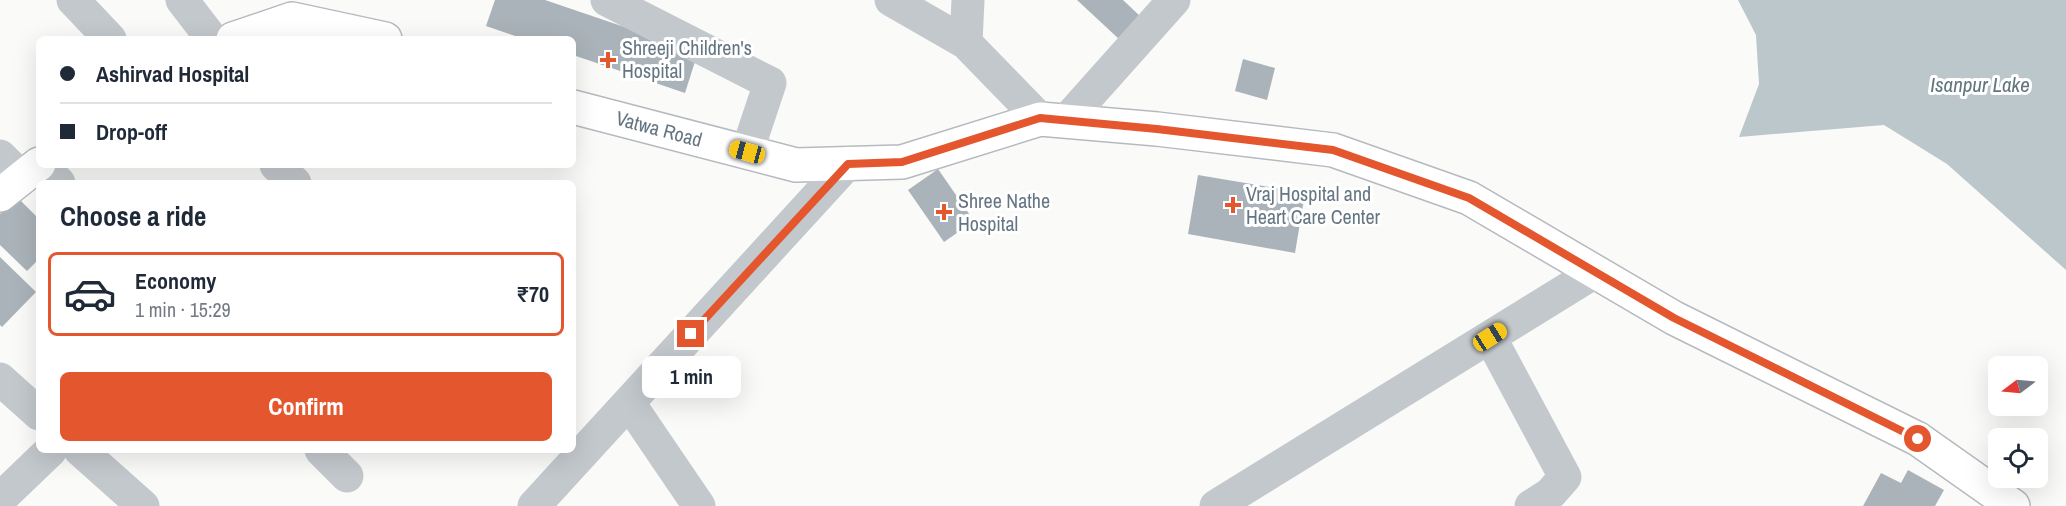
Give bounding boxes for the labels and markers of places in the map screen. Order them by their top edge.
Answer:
place label: Shreeji Children's Hospital [622,34,752,84]
marker: Shreeji Children's Hospital [599,51,617,69]
place label: Vraj Hospital and Heart Care Center [1246,180,1381,230]
place label: Shree Nathe Hospital [958,187,1050,237]
marker: Vraj Hospital and Heart Care Center [1224,196,1242,214]
marker: Shree Nathe Hospital [935,203,953,221]

